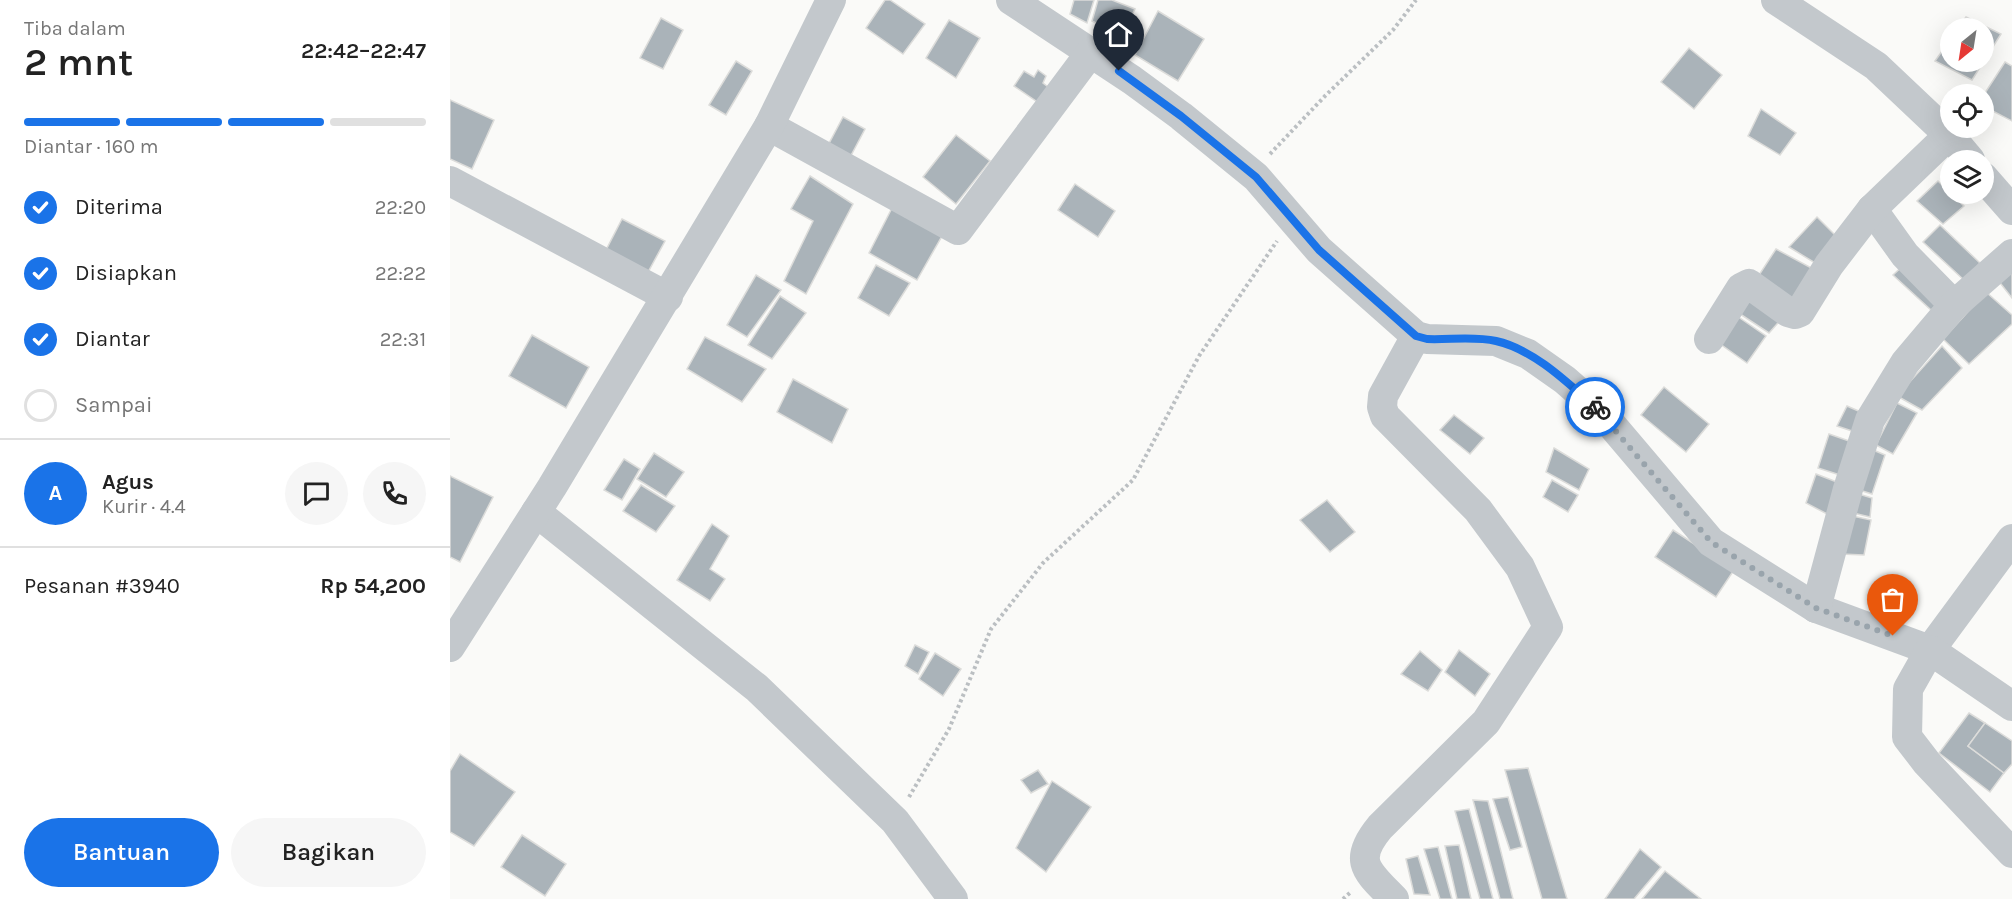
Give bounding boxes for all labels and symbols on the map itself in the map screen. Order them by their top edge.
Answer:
pin [1093,9,1144,71]
north arrow [1940,18,1994,72]
courier [1565,377,1625,437]
pin [1867,574,1918,636]

